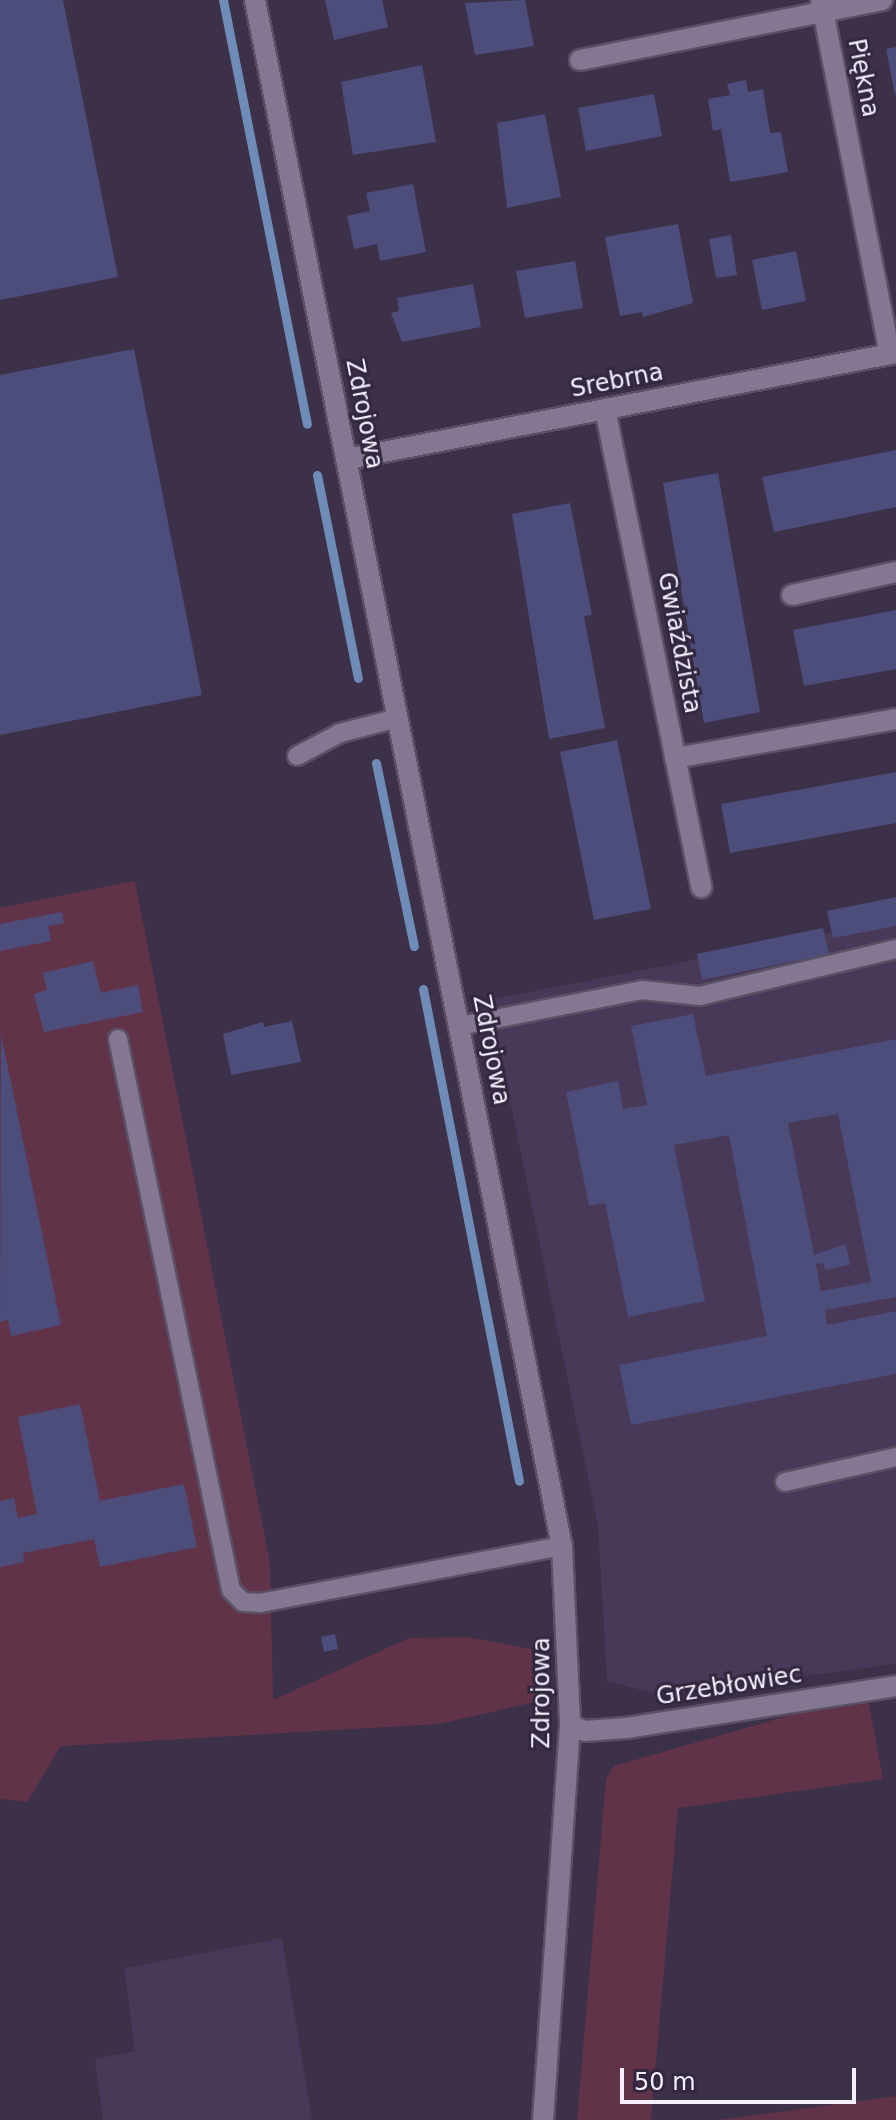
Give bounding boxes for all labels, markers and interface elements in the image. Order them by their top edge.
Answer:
street label: Piękna [841,36,885,120]
street label: Zdrojowa [339,357,389,471]
street label: Srebrna [568,358,666,404]
street label: Gwiaździsta [651,570,707,716]
street label: Zdrojowa [466,993,516,1107]
street label: Zdrojowa [528,1637,556,1749]
street label: Grzebłowiec [654,1660,804,1712]
scale bar [624,2052,860,2102]
text: 50 m [634,2068,696,2096]

